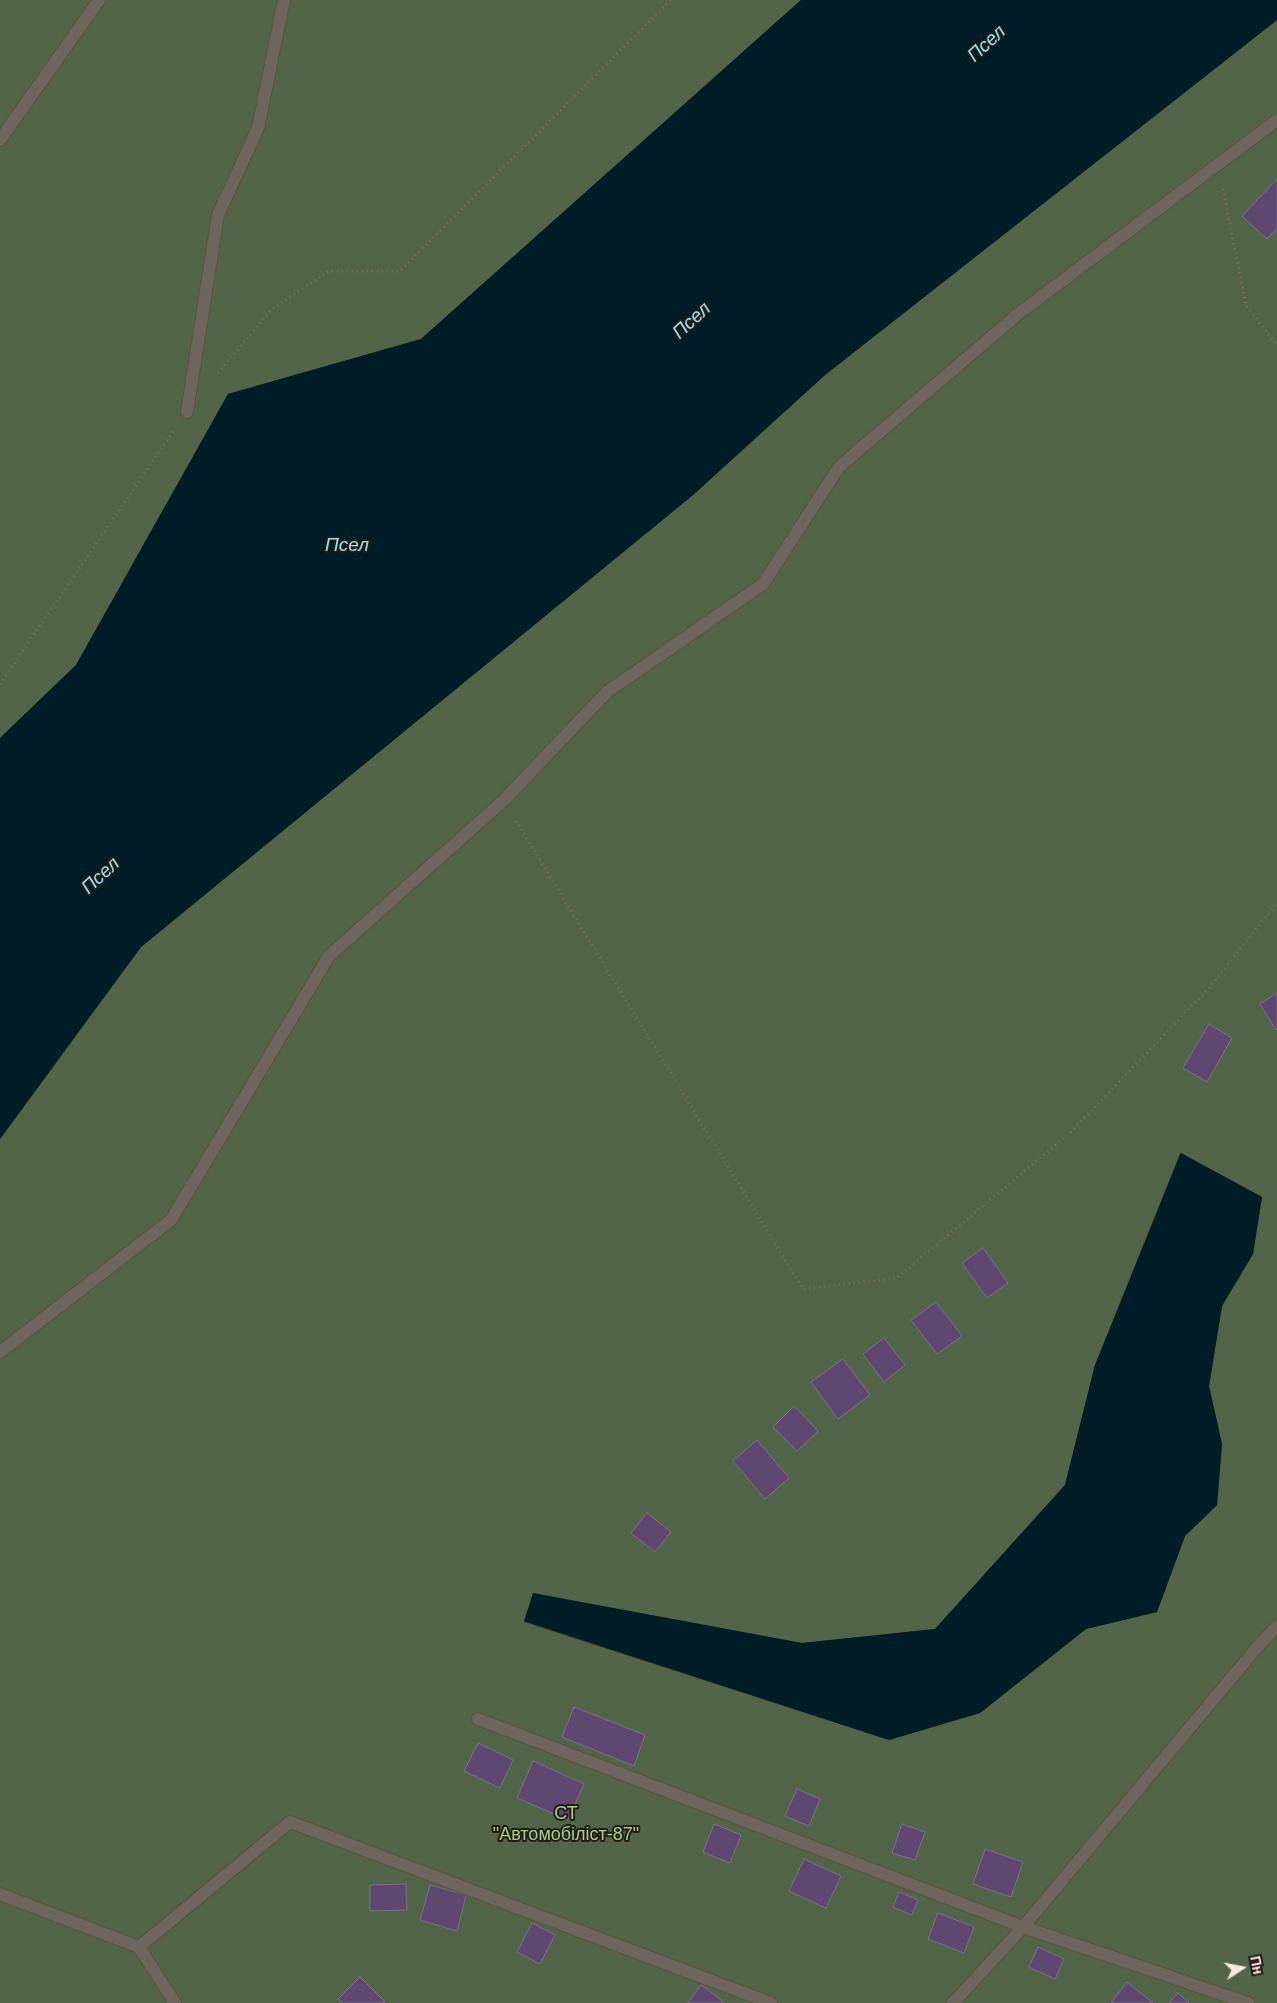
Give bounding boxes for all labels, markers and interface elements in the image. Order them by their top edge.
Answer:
water label: Псел [963,21,1011,67]
water label: Псел [668,298,716,344]
water label: Псел [325,535,369,557]
water label: Псел [77,853,125,899]
park label: СТ "Автомобiлiст-87" [493,1803,639,1846]
north arrow [1217,1943,1267,1993]
text: Пн [1247,1955,1266,1976]

